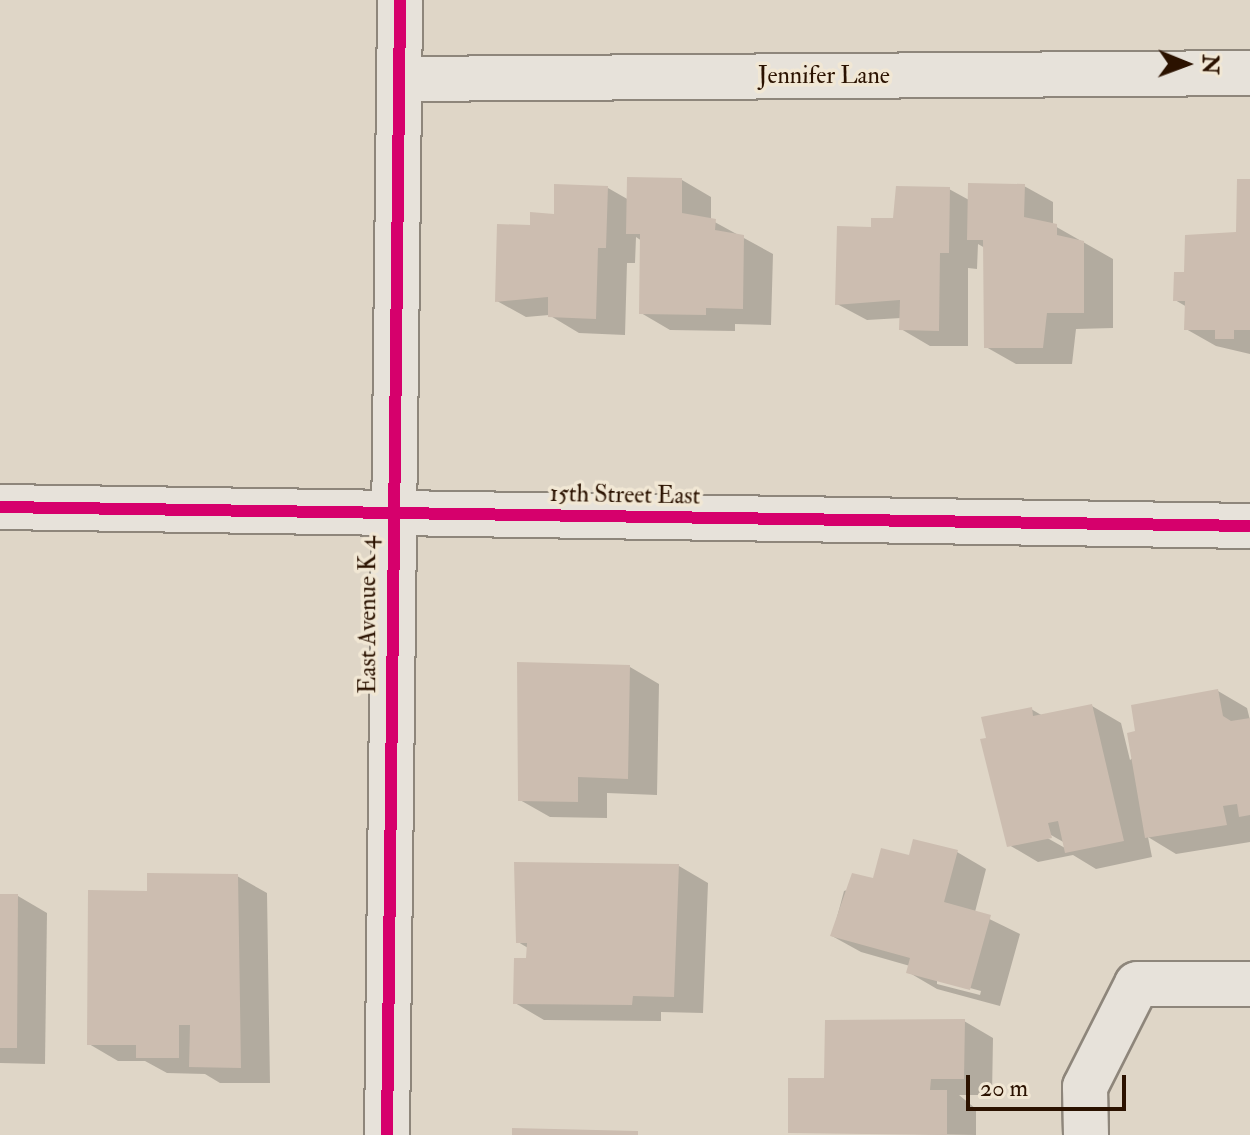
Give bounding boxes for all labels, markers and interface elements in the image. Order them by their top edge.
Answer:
north arrow [1146,24,1226,104]
text: N [1196,54,1224,75]
street label: Jennifer Lane [758,62,890,90]
street label: 15th Street East [550,479,700,511]
street label: East Avenue K 4 [354,536,382,694]
scale bar [970,1059,1130,1109]
text: 20 m [980,1073,1028,1104]

